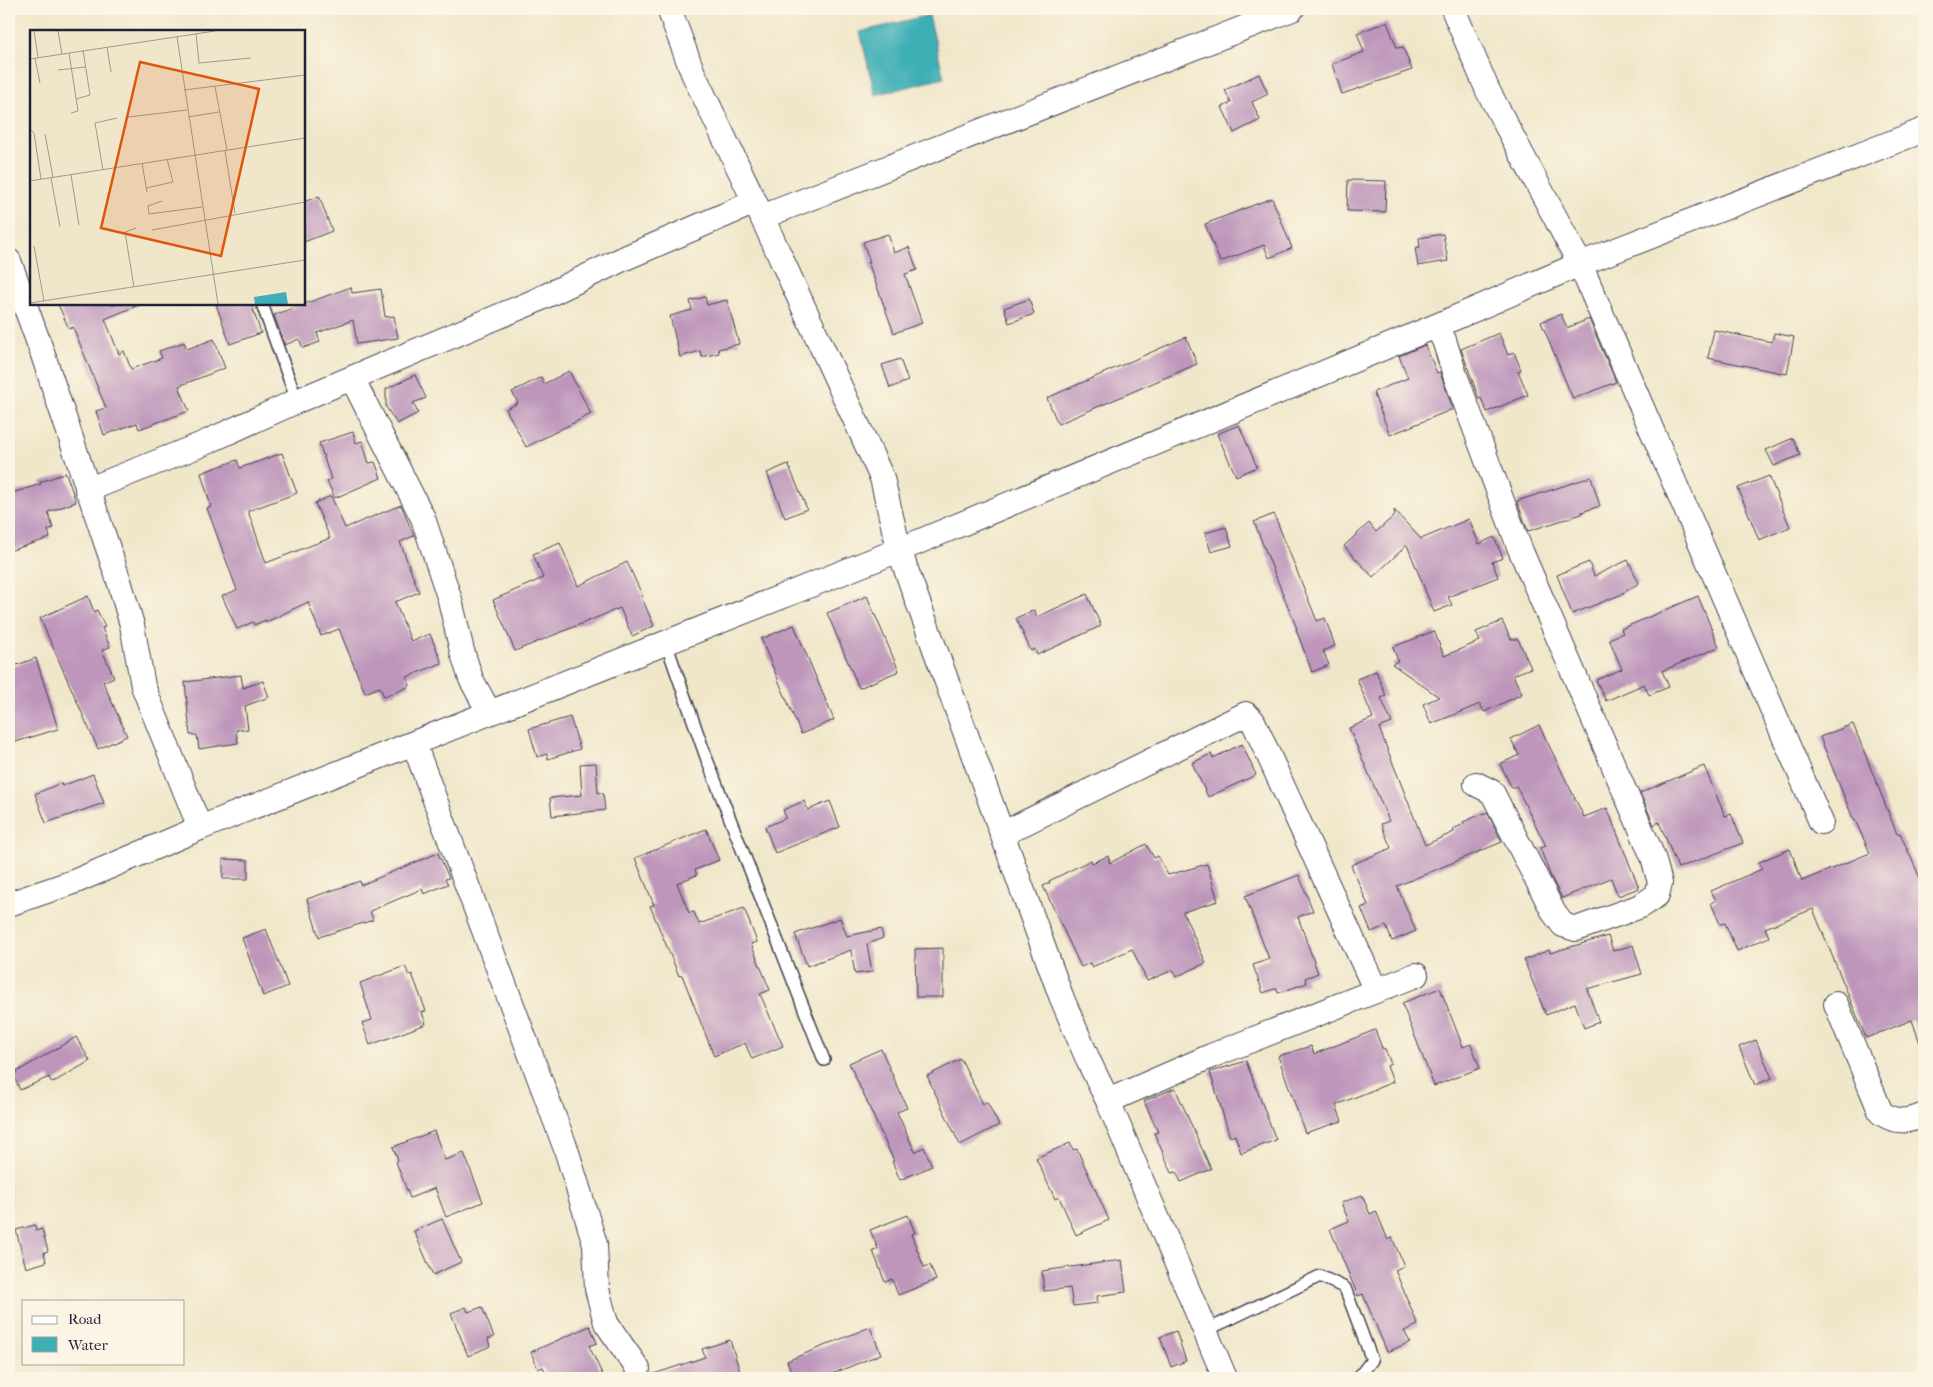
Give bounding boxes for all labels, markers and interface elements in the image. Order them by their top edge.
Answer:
inset map [30,30,305,305]
legend [22,1300,185,1364]
text: Road [68,1310,102,1328]
text: Water [67,1336,108,1354]

